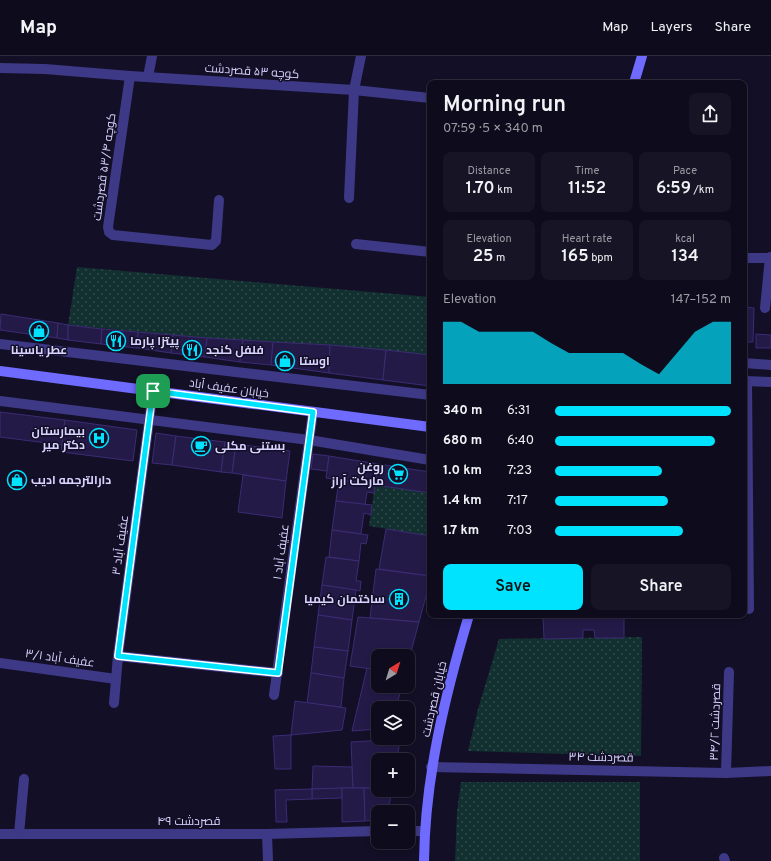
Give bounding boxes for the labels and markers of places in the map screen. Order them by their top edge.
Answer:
shop icon: عطر یاسینا [28,320,50,342]
restaurant icon: پیتزا پارما [105,330,127,352]
place label: پیتزا پارما [130,334,180,350]
restaurant icon: فلفل کنجد [181,339,203,361]
place label: عطر یاسینا [11,343,67,359]
place label: فلفل کنجد [206,343,264,359]
shop icon: اوستا [274,350,296,372]
place label: اوستا [299,354,330,370]
pin [136,374,170,408]
place label: بیمارستان دکتر میر [32,424,85,454]
hospital icon: بیمارستان دکتر میر [88,427,110,449]
cafe icon: بستنی مکلی [190,435,212,457]
place label: بستنی مکلی [215,439,285,455]
place label: روغن مارکت آراز [330,460,384,490]
supermarket icon: روغن مارکت آراز [387,463,409,485]
shop icon: دارالترجمه ادیب [6,469,28,491]
place label: دارالترجمه ادیب [31,473,111,489]
building icon: ساختمان کیمیا [388,588,410,610]
place label: ساختمان کیمیا [304,592,385,608]

